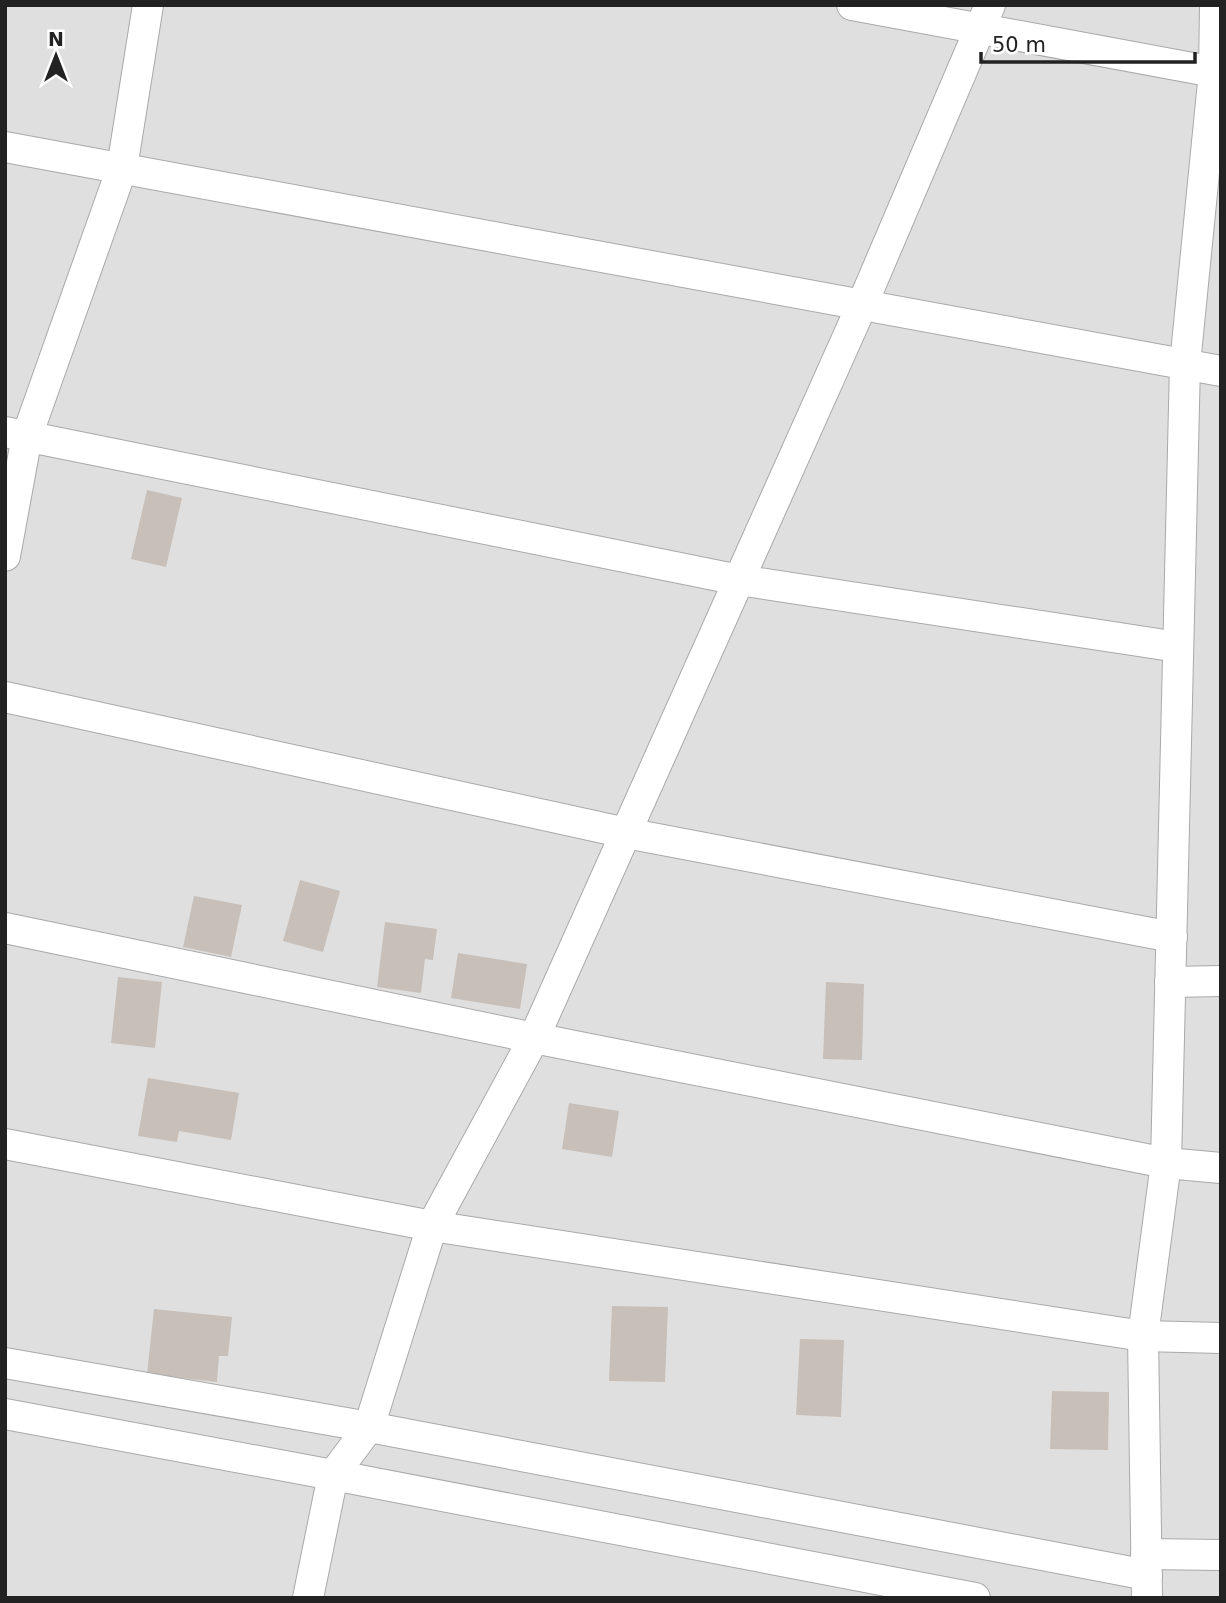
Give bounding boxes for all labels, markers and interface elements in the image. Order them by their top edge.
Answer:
north arrow [21,21,91,91]
scale bar [981,21,1194,65]
text: N [48,28,64,50]
text: 50 m [992,33,1046,57]

